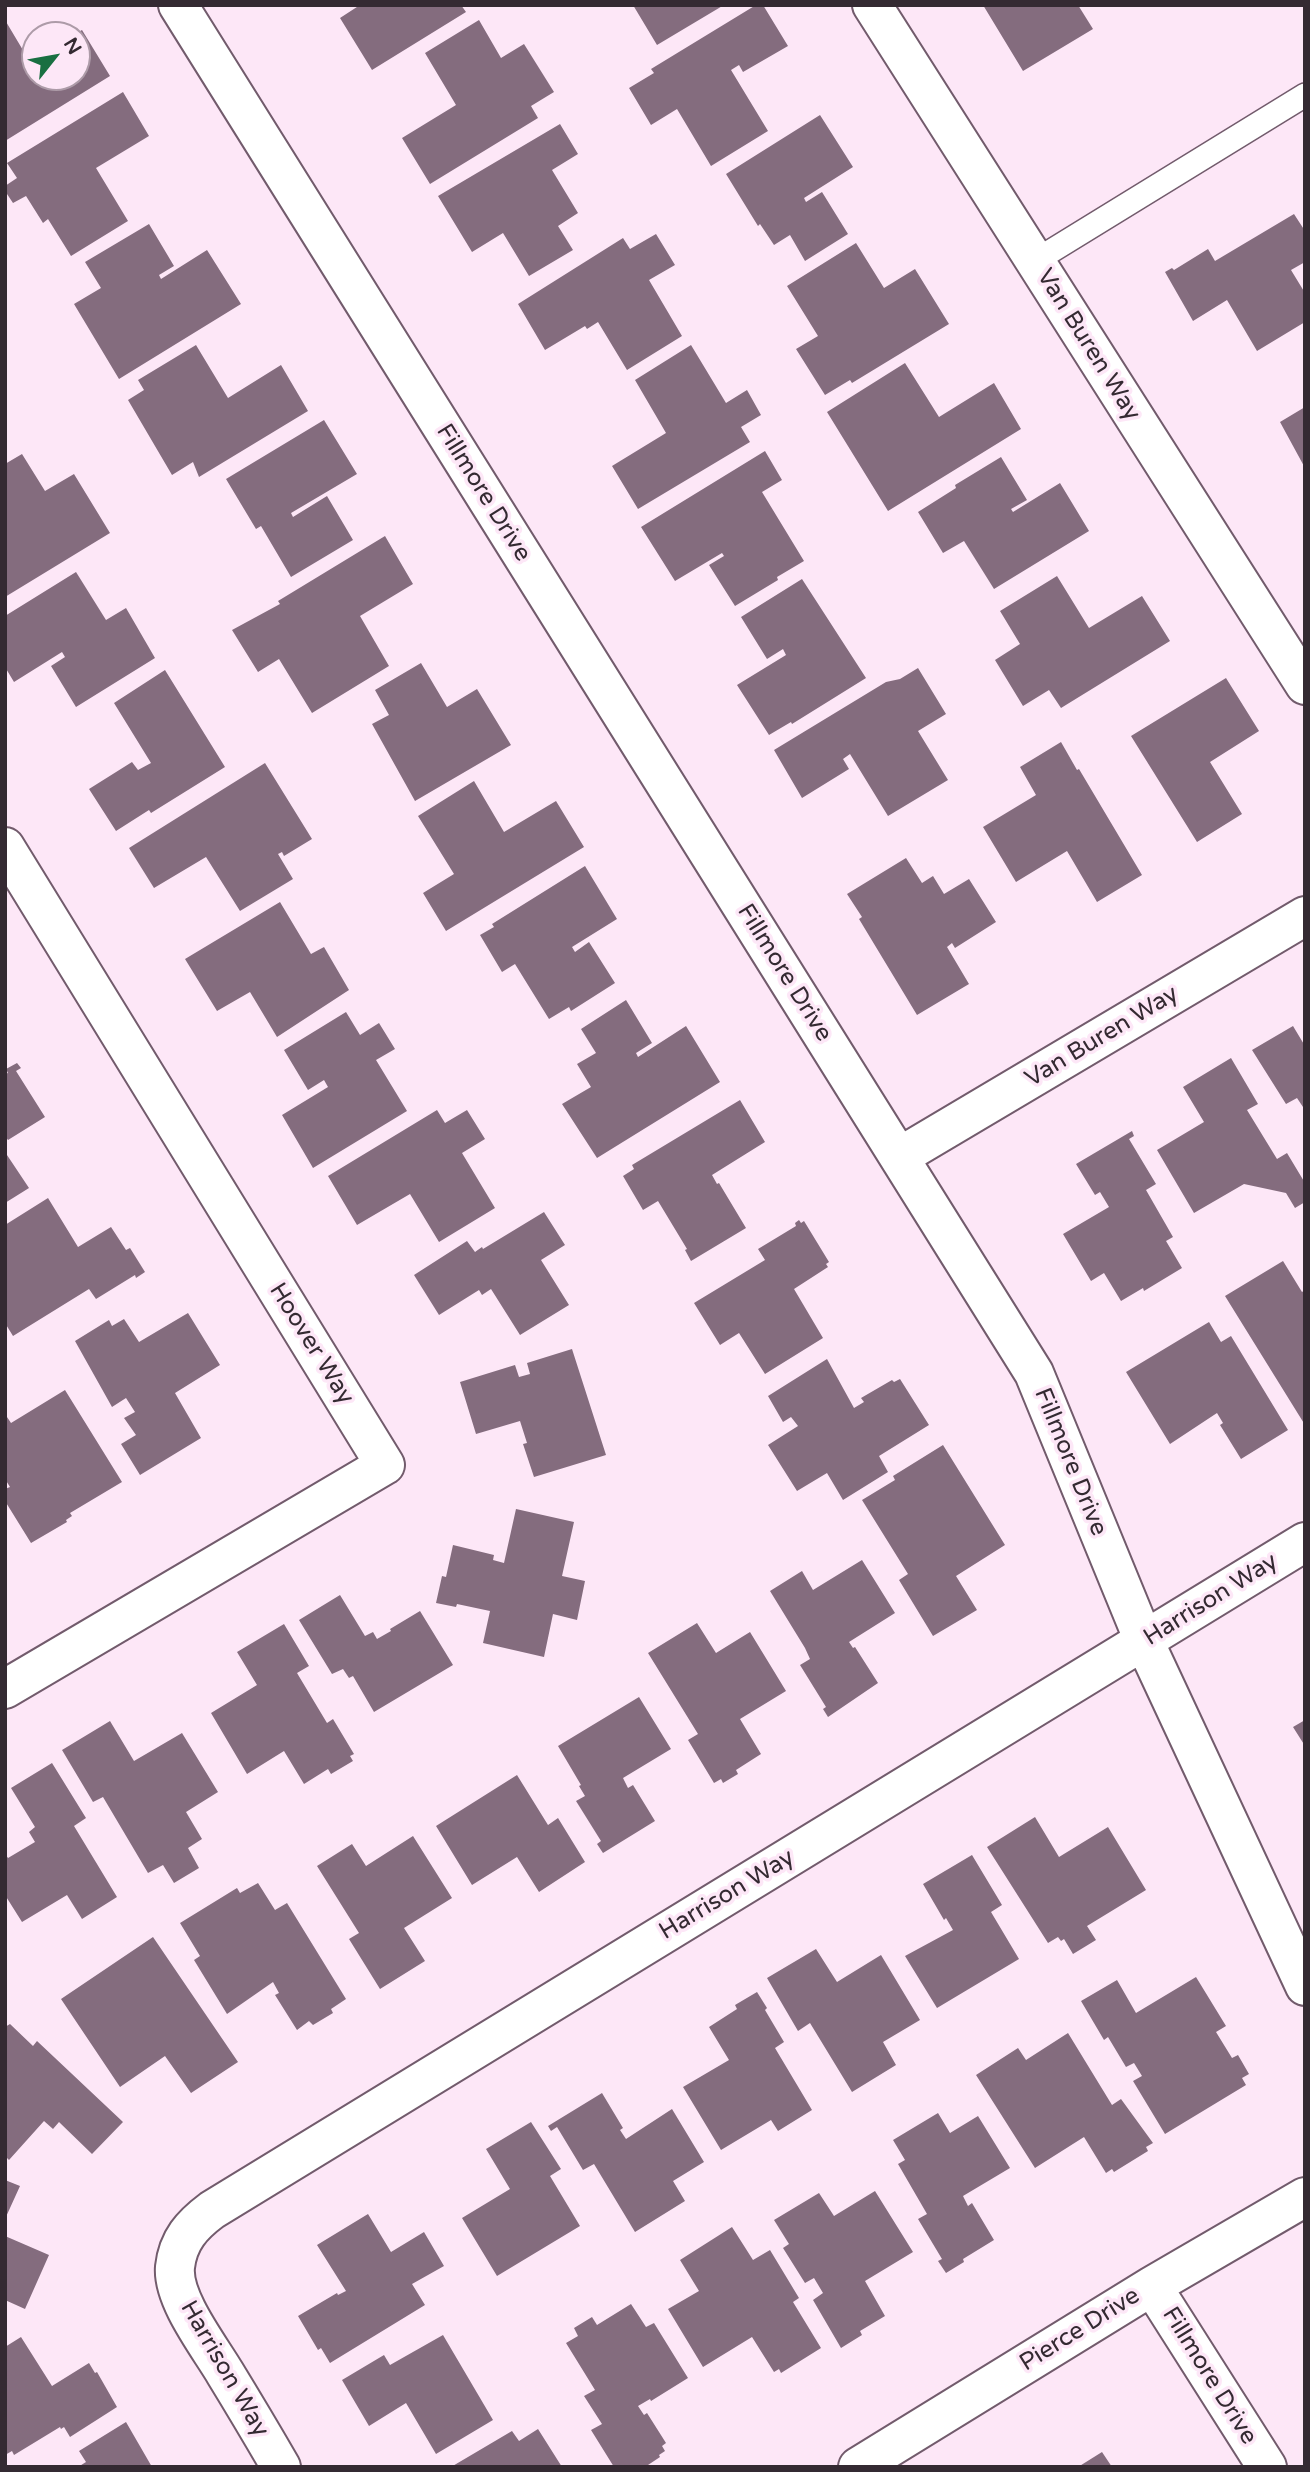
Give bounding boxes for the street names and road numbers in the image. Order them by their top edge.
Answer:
street label: Van Buren Way [1030,264,1146,426]
street label: Fillmore Drive [429,419,537,567]
street label: Fillmore Drive [730,899,838,1047]
street label: Van Buren Way [1020,980,1184,1094]
street label: Hoover Way [262,1278,360,1410]
street label: Fillmore Drive [1027,1384,1113,1540]
street label: Harrison Way [1139,1547,1283,1653]
street label: Harrison Way [654,1843,800,1947]
street label: Pierce Drive [1015,2282,1145,2378]
street label: Harrison Way [173,2296,275,2442]
street label: Fillmore Drive [1155,2302,1263,2450]

